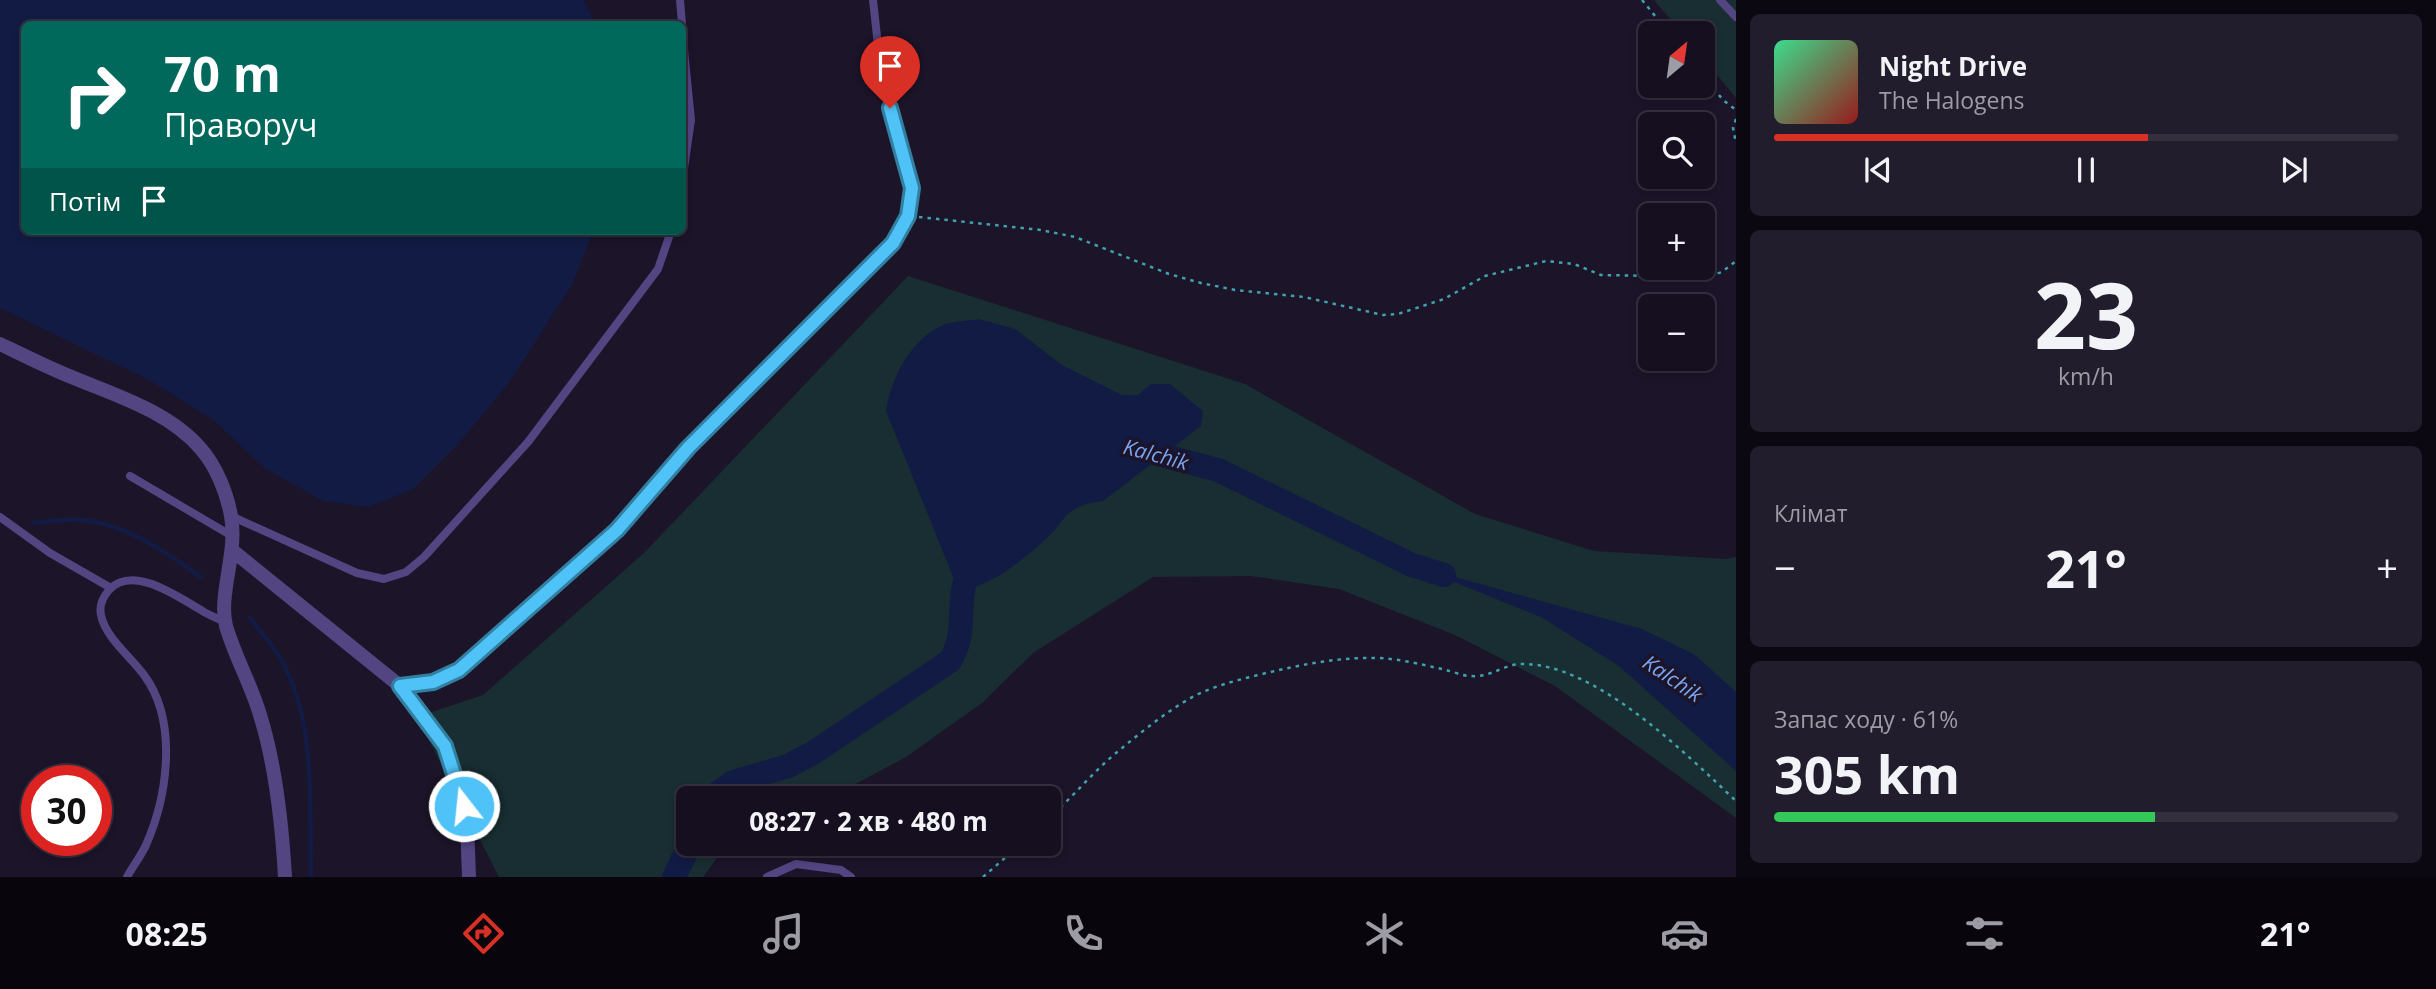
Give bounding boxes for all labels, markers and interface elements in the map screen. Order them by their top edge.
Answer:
north arrow [1638,21,1715,98]
map controls [1638,21,1715,371]
pin [860,36,920,108]
text: 70 m [164,40,281,106]
icon: arrive [871,47,909,85]
text: Night Drive [1879,48,2027,84]
icon: right [49,49,140,140]
text: The Halogens [1879,84,2025,116]
text: Праворуч [164,103,317,146]
button: search [1638,112,1715,189]
icon: previous [1859,151,1897,189]
icon: pause [2067,151,2105,189]
icon: next [2275,151,2313,189]
icon: arrive [135,182,173,220]
text: Потім [49,183,121,219]
button: + [1638,203,1715,280]
text: 23 [2034,252,2138,376]
button: − [1638,294,1715,371]
text: km/h [2058,360,2114,392]
water label: Kalchik [1120,432,1192,476]
text: Клімат [1774,497,1847,529]
text: 21° [2045,532,2127,603]
text: − [1774,541,1796,593]
text: + [2376,541,2398,593]
water label: Kalchik [1638,648,1709,709]
text: Запас ходу · 61% [1774,703,1958,735]
text: 305 km [1774,738,1960,809]
speed limit sign: 30 [21,765,112,856]
position arrow [427,769,501,843]
text: 08:27 · 2 хв · 480 m [749,803,988,839]
icon: directions [459,909,508,958]
icon: music [759,909,808,958]
icon: phone [1059,909,1108,958]
icon: climate [1360,909,1409,958]
icon: car [1660,909,1709,958]
icon: filters [1960,909,2009,958]
text: 08:25 [126,912,208,955]
text: 21° [2260,912,2310,955]

